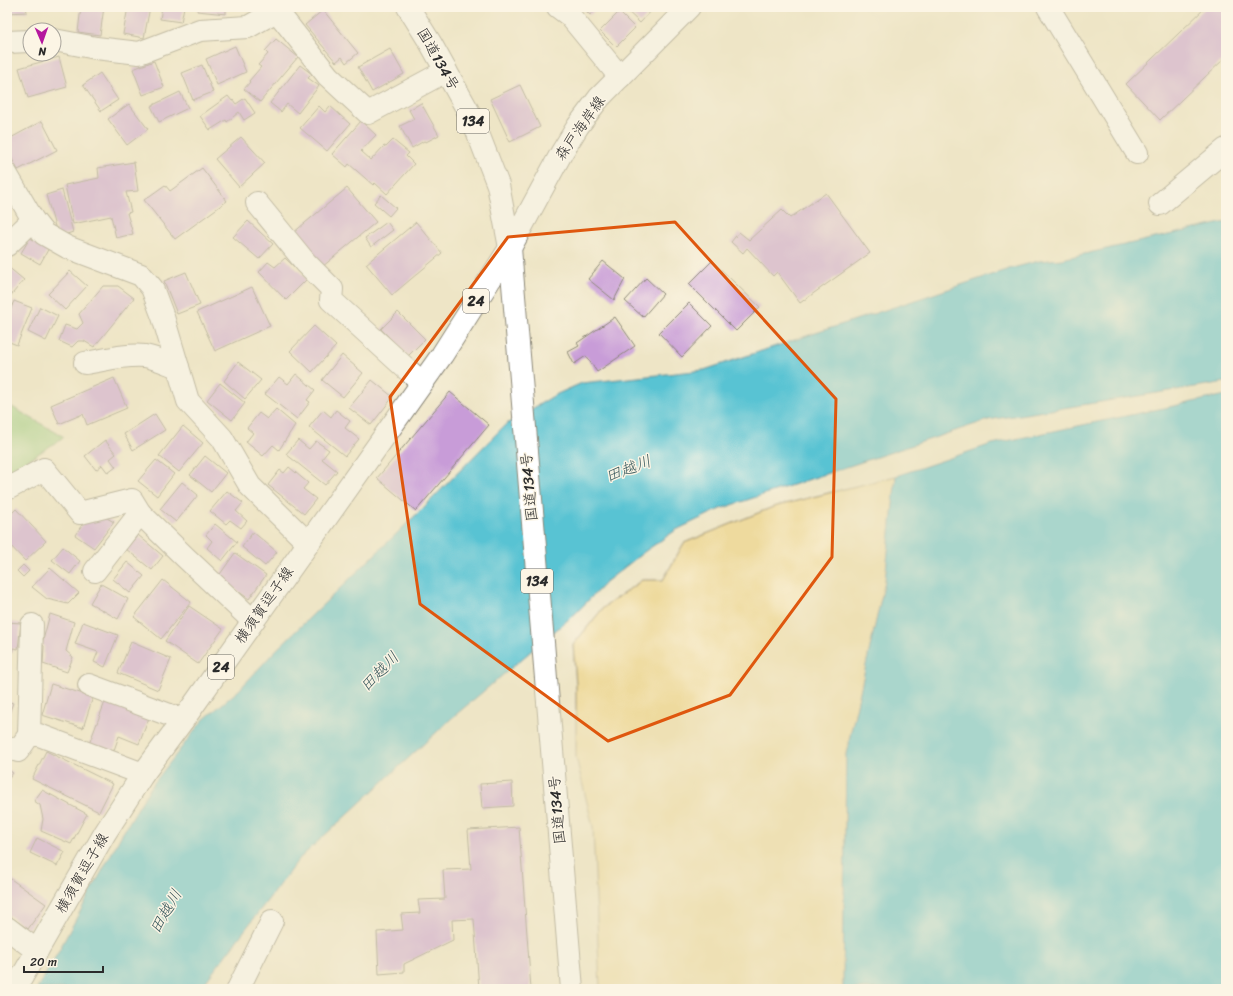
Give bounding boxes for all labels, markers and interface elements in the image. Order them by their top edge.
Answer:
north arrow [22,22,62,62]
street label: 国道134号 [409,23,467,95]
text: N [38,42,47,61]
street label: 森戸海岸線 [548,90,612,166]
road number: 134 [457,109,489,133]
road number: 24 [463,289,489,313]
water label: 田越川 [601,446,656,491]
street label: 国道134号 [513,451,545,523]
street label: 横須賀逗子線 [228,561,300,649]
road number: 134 [521,569,553,593]
water label: 田越川 [352,644,406,699]
road number: 24 [208,655,234,679]
street label: 国道134号 [541,774,573,846]
street label: 横須賀逗子線 [48,828,116,918]
water label: 田越川 [141,883,190,939]
scale bar [24,948,103,974]
text: 20 m [30,951,57,973]

